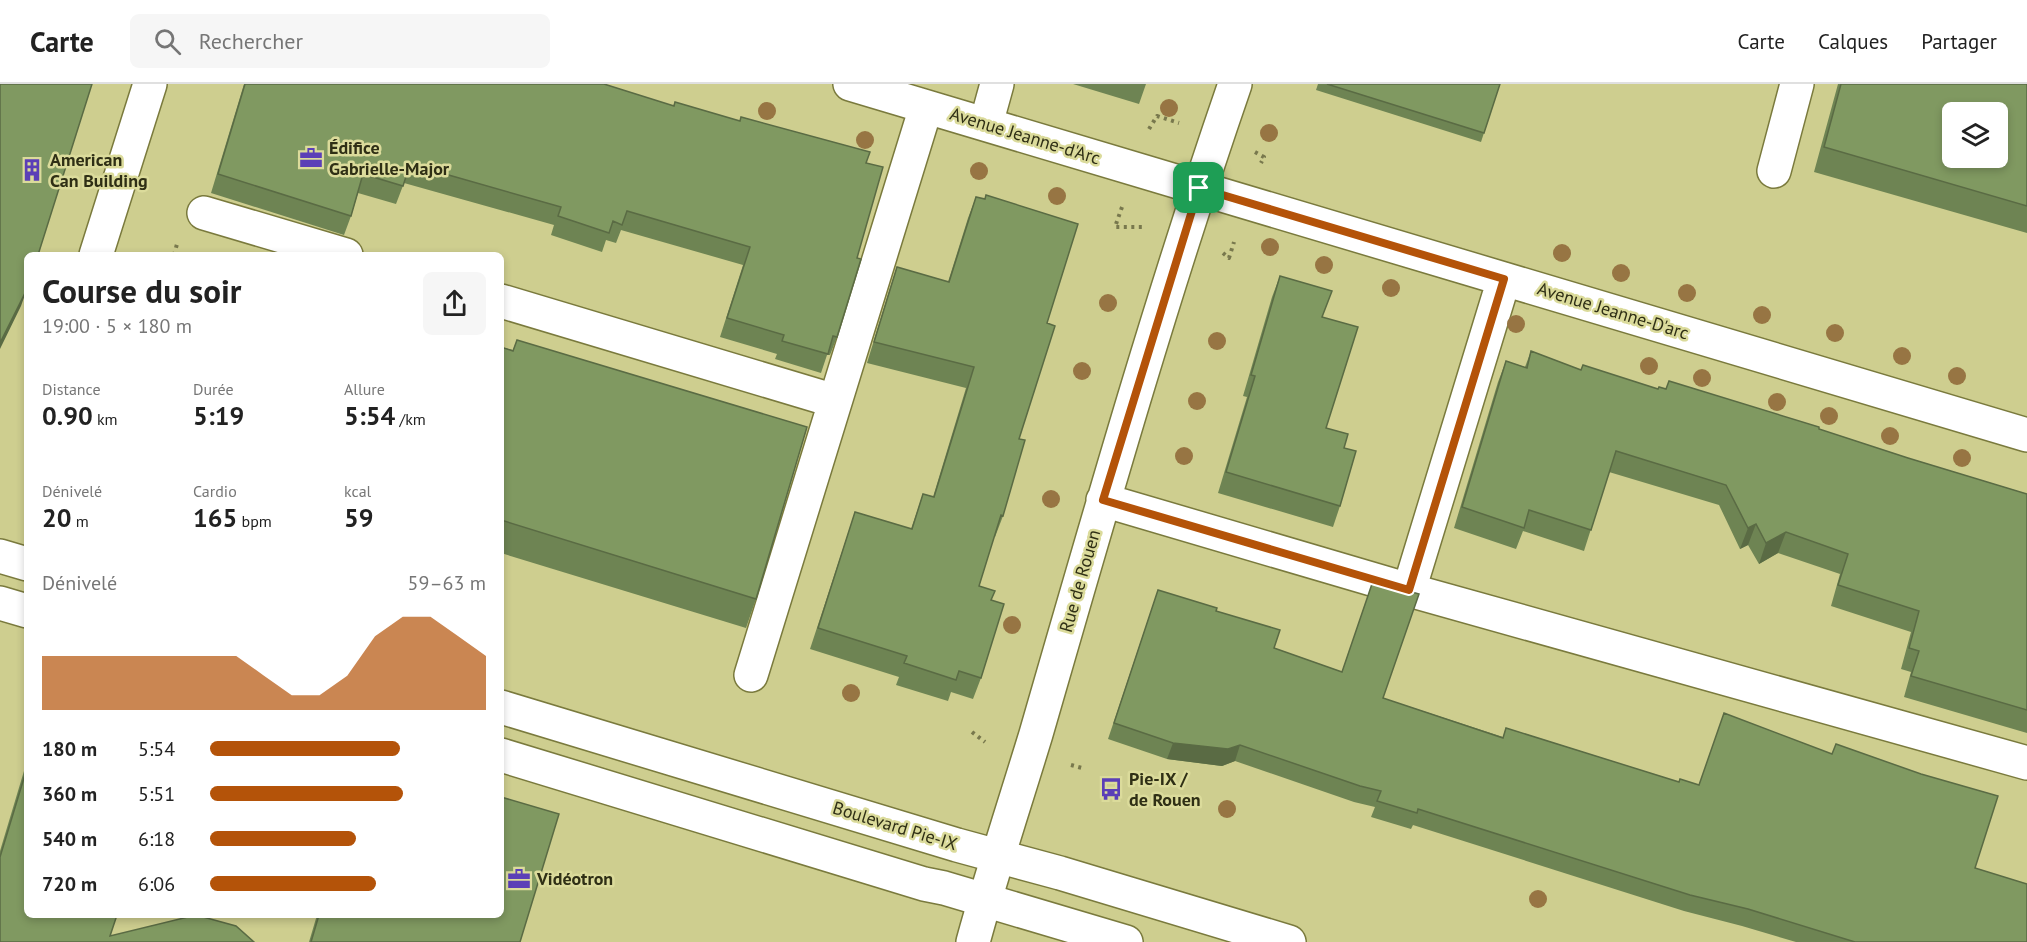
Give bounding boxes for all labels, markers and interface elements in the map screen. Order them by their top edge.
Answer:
search box [130,14,550,68]
text: Carte [30,23,94,60]
icon: search [151,25,184,58]
text: Rechercher [199,27,303,55]
text: Carte [1738,28,1785,55]
text: Calques [1818,28,1888,55]
text: Partager [1921,28,1997,55]
street label: Avenue Jeanne-d'Arc [947,102,1103,169]
map controls [1942,102,2008,168]
button: layers [1942,102,2008,168]
place label: Édifice Gabrielle-Major [329,136,450,180]
office icon: Édifice Gabrielle-Major [298,145,324,171]
place label: American Can Building [50,148,148,192]
building icon: American Can Building [19,157,45,183]
pin [1173,162,1224,213]
icon: arrive [1182,171,1215,204]
text: Course du soir [42,269,241,312]
button: share [423,272,486,335]
street label: Avenue Jeanne-D'arc [1535,277,1691,344]
text: 19:00 · 5 × 180 m [42,313,192,339]
text: Distance [42,379,101,399]
text: Durée [193,379,234,399]
text: Allure [344,379,385,399]
text: 0.90 [42,399,93,432]
text: 5:19 [193,399,244,432]
text: 5:54 [344,399,395,432]
text: km [93,409,118,429]
text: /km [395,409,426,429]
text: Dénivelé [42,481,102,501]
text: Cardio [193,481,237,501]
text: kcal [344,481,371,501]
text: 20 [42,501,71,534]
text: 165 [193,501,237,534]
text: 59 [344,501,373,534]
text: m [71,511,89,531]
text: bpm [237,511,272,531]
street label: Rue de Rouen [1054,527,1105,635]
text: Dénivelé [42,570,117,596]
text: 59–63 m [408,570,486,596]
text: 180 m [42,736,97,762]
text: 5:54 [138,736,175,762]
place label: Pie-IX / de Rouen [1129,767,1201,811]
bus stop icon: Pie-IX / de Rouen [1098,776,1124,802]
text: 360 m [42,781,97,807]
text: 5:51 [138,781,175,807]
street label: Boulevard Pie-IX [830,796,960,855]
text: 540 m [42,826,97,852]
text: 6:18 [138,826,175,852]
office icon: Vidéotron [506,866,532,892]
place label: Vidéotron [536,867,613,890]
text: 720 m [42,871,97,897]
text: 6:06 [138,871,175,897]

